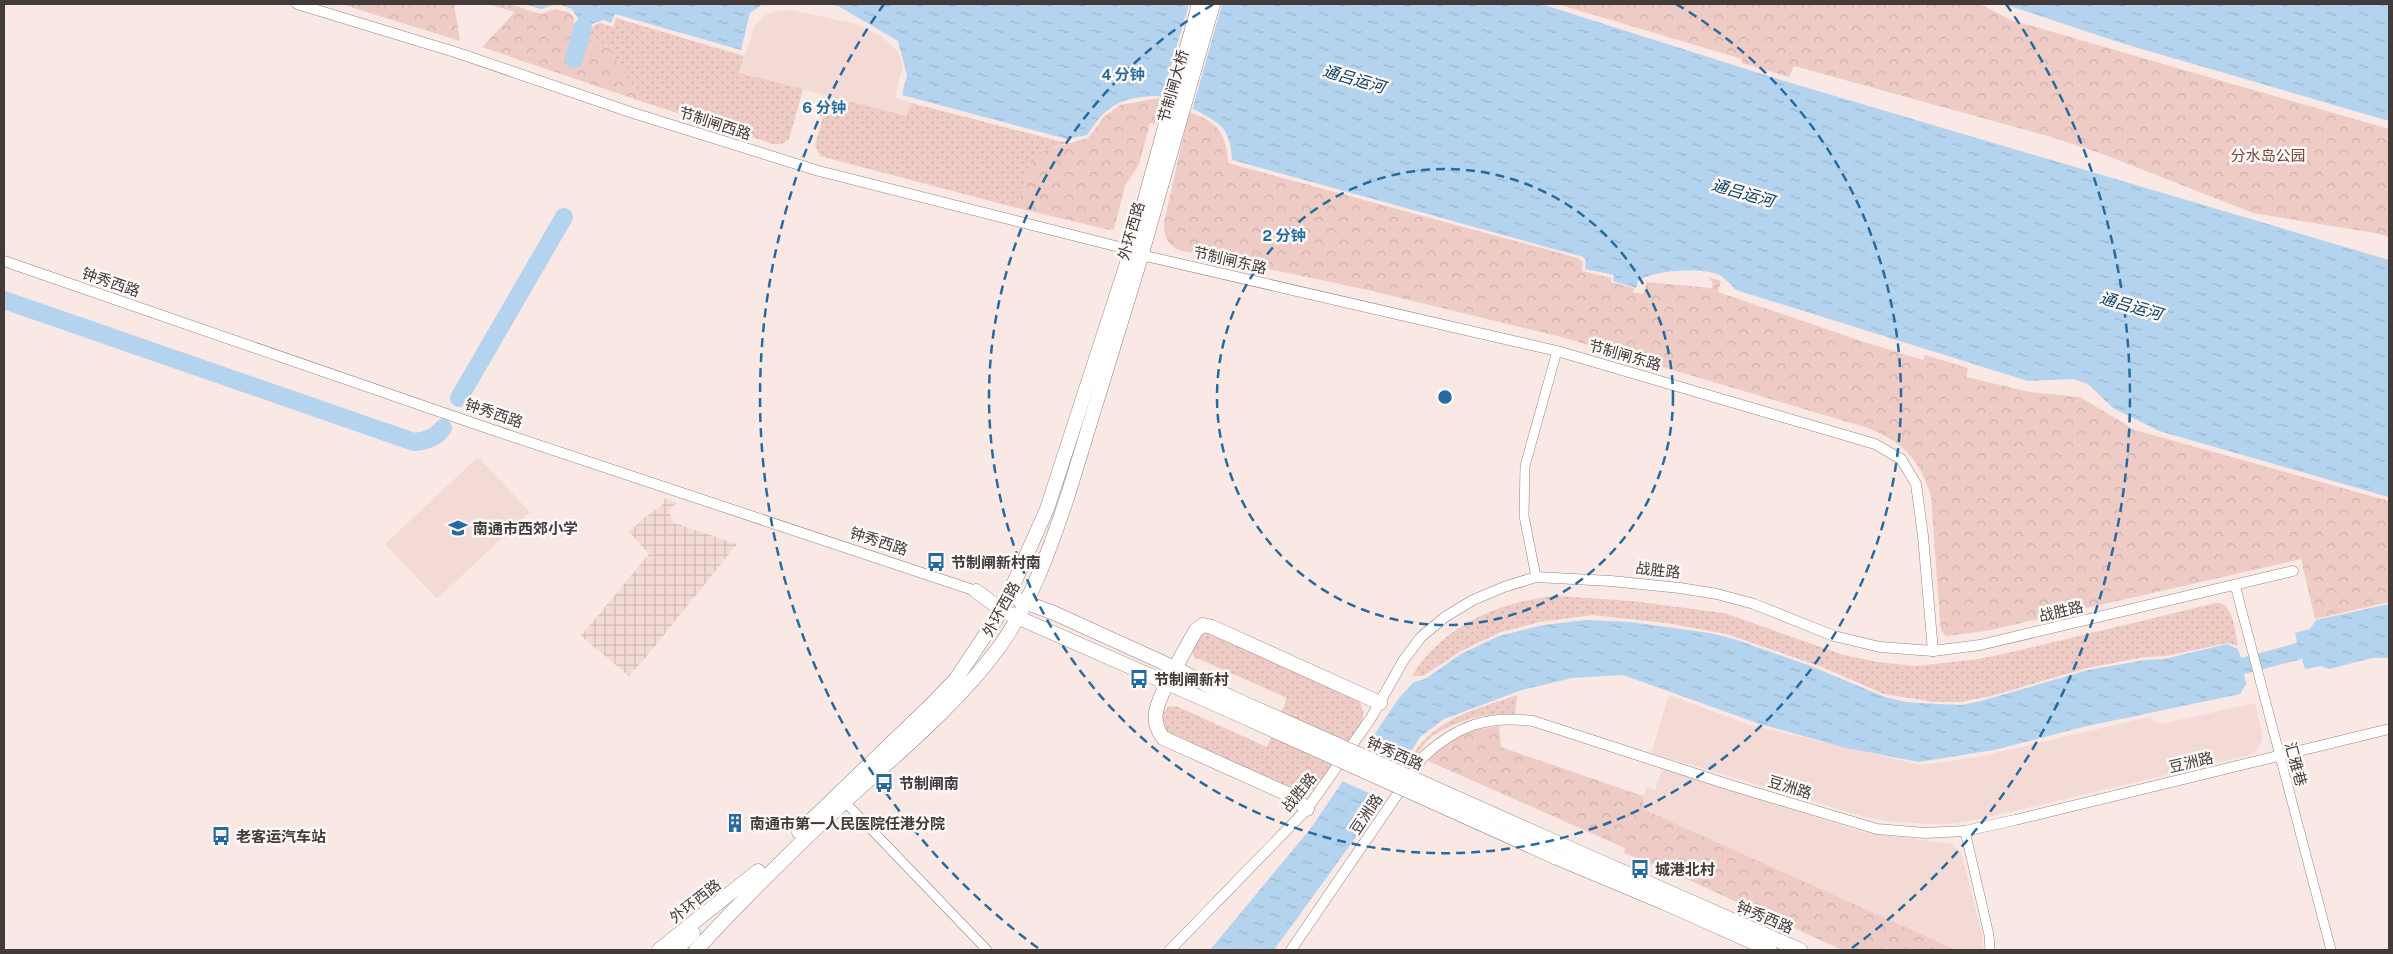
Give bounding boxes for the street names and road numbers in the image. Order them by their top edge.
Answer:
street label: 节制闸大桥 [1154,48,1192,124]
street label: 节制闸西路 [677,103,753,143]
street label: 外环西路 [1115,200,1147,262]
street label: 节制闸东路 [1192,243,1268,277]
street label: 钟秀西路 [80,264,142,300]
street label: 节制闸东路 [1587,336,1663,374]
street label: 钟秀西路 [463,395,525,431]
street label: 钟秀西路 [848,524,910,558]
street label: 战胜路 [1635,559,1681,581]
street label: 外环西路 [979,579,1023,639]
street label: 战胜路 [2037,598,2085,624]
street label: 钟秀西路 [1364,733,1426,773]
street label: 汇雅巷 [2282,740,2310,788]
street label: 豆洲路 [2167,749,2215,775]
street label: 战胜路 [1278,769,1320,815]
street label: 豆洲路 [1766,772,1814,802]
street label: 豆洲路 [1346,791,1386,837]
street label: 外环西路 [666,876,724,926]
street label: 钟秀西路 [1734,897,1796,937]

